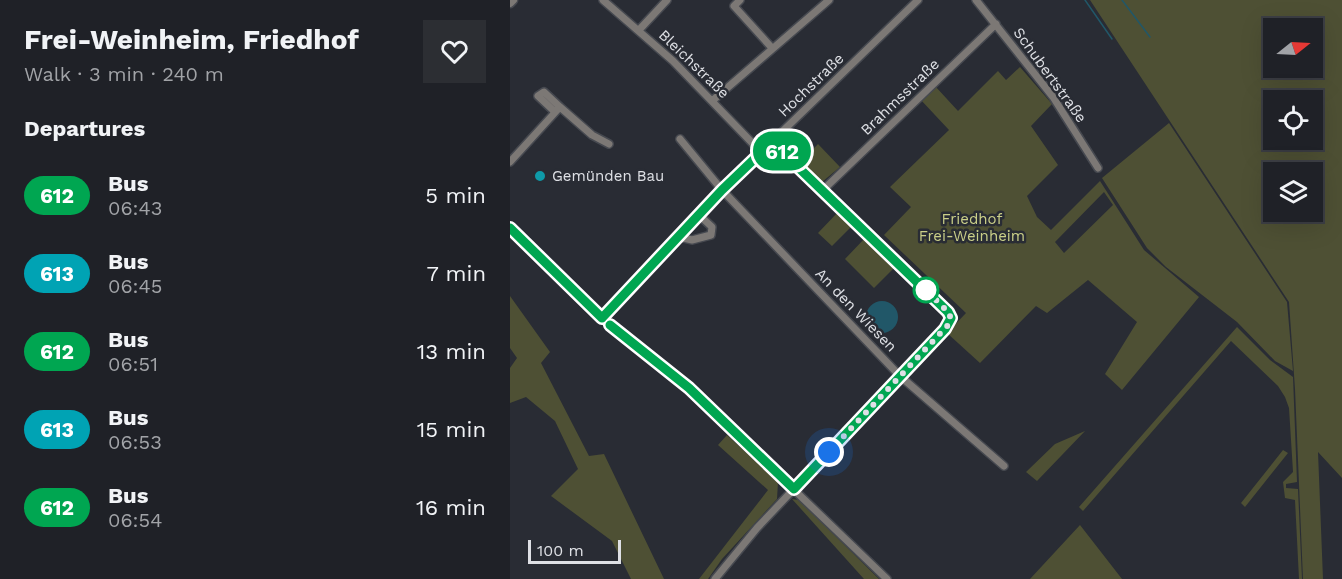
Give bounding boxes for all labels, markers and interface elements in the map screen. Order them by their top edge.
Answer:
north arrow [1263,18,1323,78]
map controls [1263,18,1323,222]
button: heart [423,20,486,83]
text: Frei-Weinheim, Friedhof [24,23,359,56]
street label: Schubertstraße [1009,24,1091,126]
street label: Bleichstraße [655,26,733,102]
street label: Hochstraße [775,49,847,121]
street label: Brahmsstraße [857,55,943,139]
text: Walk · 3 min · 240 m [24,62,224,86]
button: locate [1263,90,1323,150]
text: Departures [24,116,145,141]
line badge: 612 [748,132,816,170]
text: 612 [765,139,799,164]
button: layers [1263,162,1323,222]
place label: Gemünden Bau [552,167,664,185]
marker: Gemünden Bau [533,169,547,183]
text: Bus [108,171,148,196]
text: 612 [40,183,74,208]
text: 5 min [425,183,486,208]
text: 06:43 [108,196,162,220]
park label: Friedhof Frei-Weinheim [919,210,1025,245]
text: Bus [108,249,148,274]
text: 613 [40,261,74,286]
text: 7 min [426,261,486,286]
street label: An den Wiesen [812,264,900,356]
text: 06:45 [108,274,162,298]
unlabelled marker [913,277,939,303]
text: Bus [108,327,148,352]
text: 612 [40,339,74,364]
text: 13 min [417,339,486,364]
text: 06:51 [108,352,158,376]
text: Bus [108,405,148,430]
text: 613 [40,417,74,442]
text: 15 min [417,417,486,442]
text: 06:53 [108,430,162,454]
your location [814,437,844,467]
text: Bus [108,483,148,508]
text: 612 [40,495,74,520]
text: 16 min [416,495,486,520]
text: 06:54 [108,508,162,532]
scale bar [528,537,621,564]
text: 100 m [537,541,584,560]

